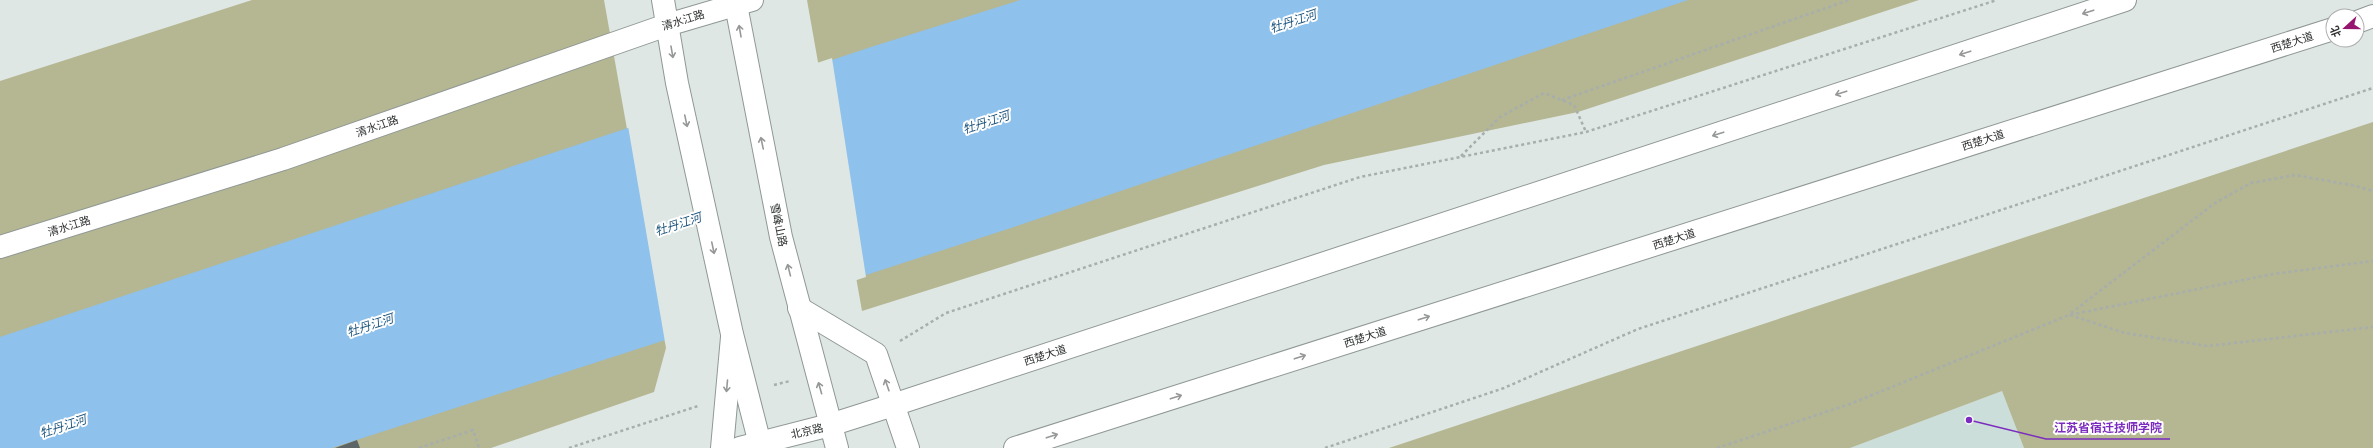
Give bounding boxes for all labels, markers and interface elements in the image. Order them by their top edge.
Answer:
water label: 牡丹江河 [1267,4,1321,37]
street label: 清水江路 [660,6,706,34]
north arrow [2325,8,2365,48]
one-way arrow [2082,9,2095,16]
text: 北 [2326,24,2345,40]
one-way arrow [736,25,744,38]
street label: 西楚大道 [2269,28,2315,56]
one-way arrow [668,45,676,58]
one-way arrow [1958,50,1971,57]
one-way arrow [1836,90,1848,98]
water label: 牡丹江河 [960,105,1014,138]
street label: 清水江路 [354,111,400,141]
one-way arrow [682,114,690,127]
street label: 西楚大道 [1960,126,2006,154]
one-way arrow [1711,131,1724,138]
one-way arrow [758,136,766,149]
street label: 雪峰山路 [767,202,791,248]
water label: 牡丹江河 [652,207,706,240]
street label: 清水江路 [46,212,92,240]
street label: 西楚大道 [1651,225,1697,253]
one-way arrow [710,241,718,254]
one-way arrow [785,263,793,276]
water label: 牡丹江河 [344,308,398,341]
one-way arrow [1417,314,1430,321]
street label: 西楚大道 [1342,323,1388,351]
street label: 西楚大道 [1022,341,1068,369]
one-way arrow [1294,353,1306,361]
one-way arrow [724,379,731,392]
one-way arrow [882,379,890,391]
one-way arrow [816,381,823,394]
one-way arrow [1170,393,1183,400]
water label: 牡丹江河 [37,409,91,442]
callout: 江苏省宿迁技师学院 [2046,415,2170,439]
text: 江苏省宿迁技师学院 [2054,418,2162,437]
street label: 北京路 [789,419,825,443]
one-way arrow [1046,432,1059,439]

